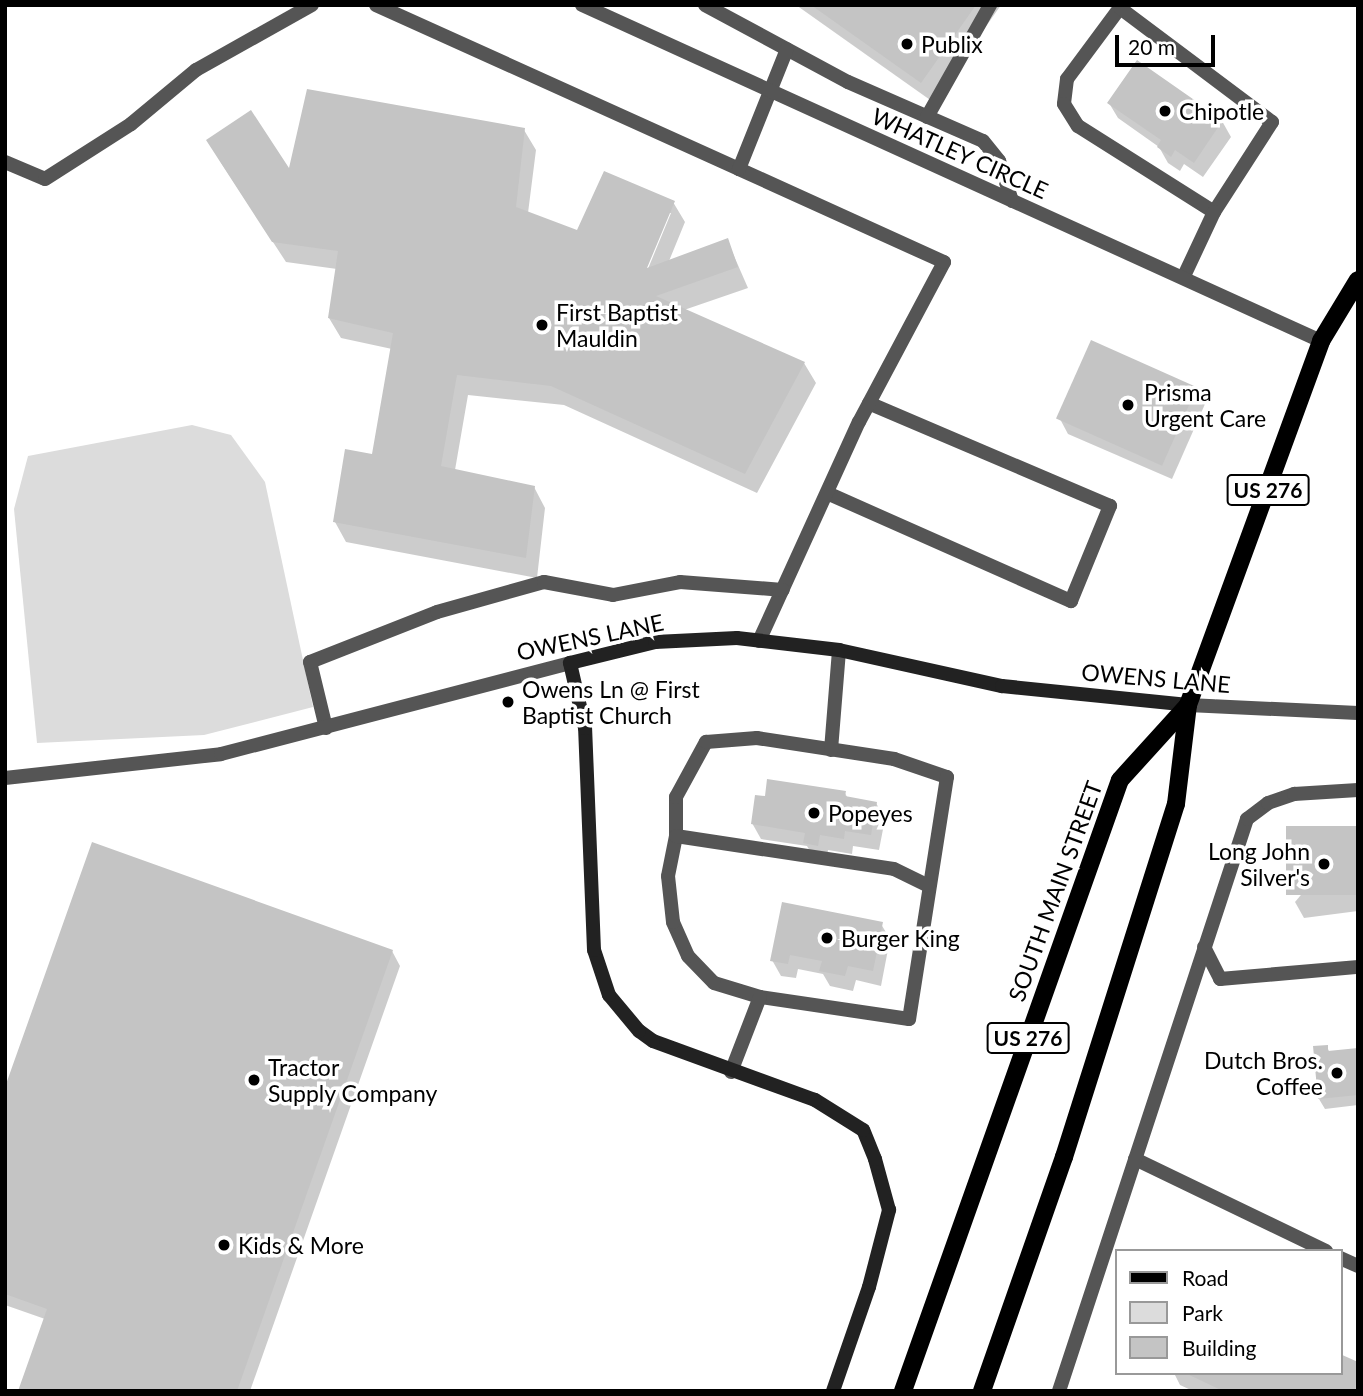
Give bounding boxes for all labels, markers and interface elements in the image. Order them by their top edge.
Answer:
scale bar [1118,21,1218,65]
place label: Publix [921,30,983,58]
text: 20 m [1128,34,1175,59]
marker: Publix [899,36,915,52]
place label: Chipotle [1179,97,1264,125]
street label: WHATLEY CIRCLE [867,102,1053,204]
marker: Chipotle [1157,103,1173,119]
place label: First Baptist Mauldin [556,298,678,352]
marker: First Baptist Mauldin [534,317,550,333]
place label: Prisma Urgent Care [1144,378,1266,432]
marker: Prisma Urgent Care [1118,395,1138,415]
road number: US 276 [1226,472,1310,508]
street label: OWENS LANE [514,608,666,666]
street label: OWENS LANE [1080,658,1232,698]
place label: Owens Ln @ First Baptist Church [522,675,700,729]
marker: Owens Ln @ First Baptist Church [500,694,516,710]
street label: SOUTH MAIN STREET [1002,777,1108,1005]
place label: Popeyes [828,799,913,827]
marker: Popeyes [806,805,822,821]
place label: Long John Silver's [1207,837,1310,891]
marker: Long John Silver's [1316,856,1332,872]
place label: Burger King [841,924,960,952]
marker: Burger King [819,930,835,946]
road number: US 276 [986,1020,1070,1056]
place label: Dutch Bros. Coffee [1204,1046,1323,1100]
place label: Tractor Supply Company [268,1053,438,1107]
marker: Dutch Bros. Coffee [1329,1065,1345,1081]
marker: Tractor Supply Company [246,1072,262,1088]
place label: Kids & More [238,1231,364,1259]
marker: Kids & More [216,1237,232,1253]
legend [1114,1249,1342,1375]
text: Road [1182,1265,1229,1290]
text: Park [1182,1300,1223,1325]
text: Building [1182,1335,1257,1360]

